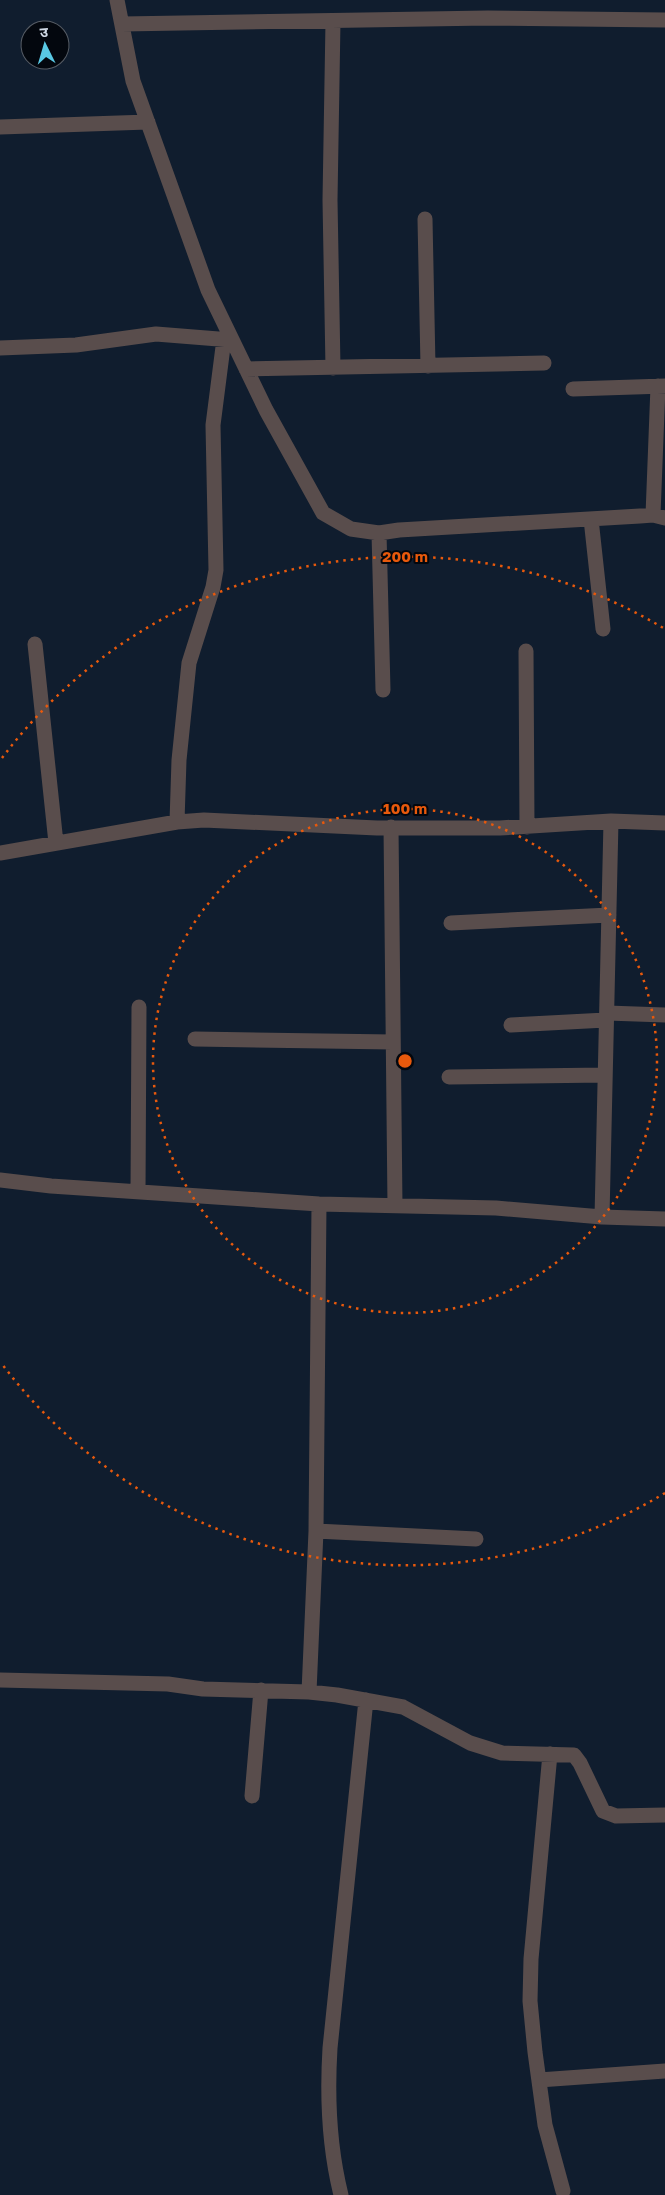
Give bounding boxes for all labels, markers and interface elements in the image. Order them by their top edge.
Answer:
north arrow [20,20,70,70]
text: उ [39,23,49,40]
text: 200 m [382,547,428,565]
text: 100 m [383,799,427,817]
centre of rings [396,1052,414,1070]

